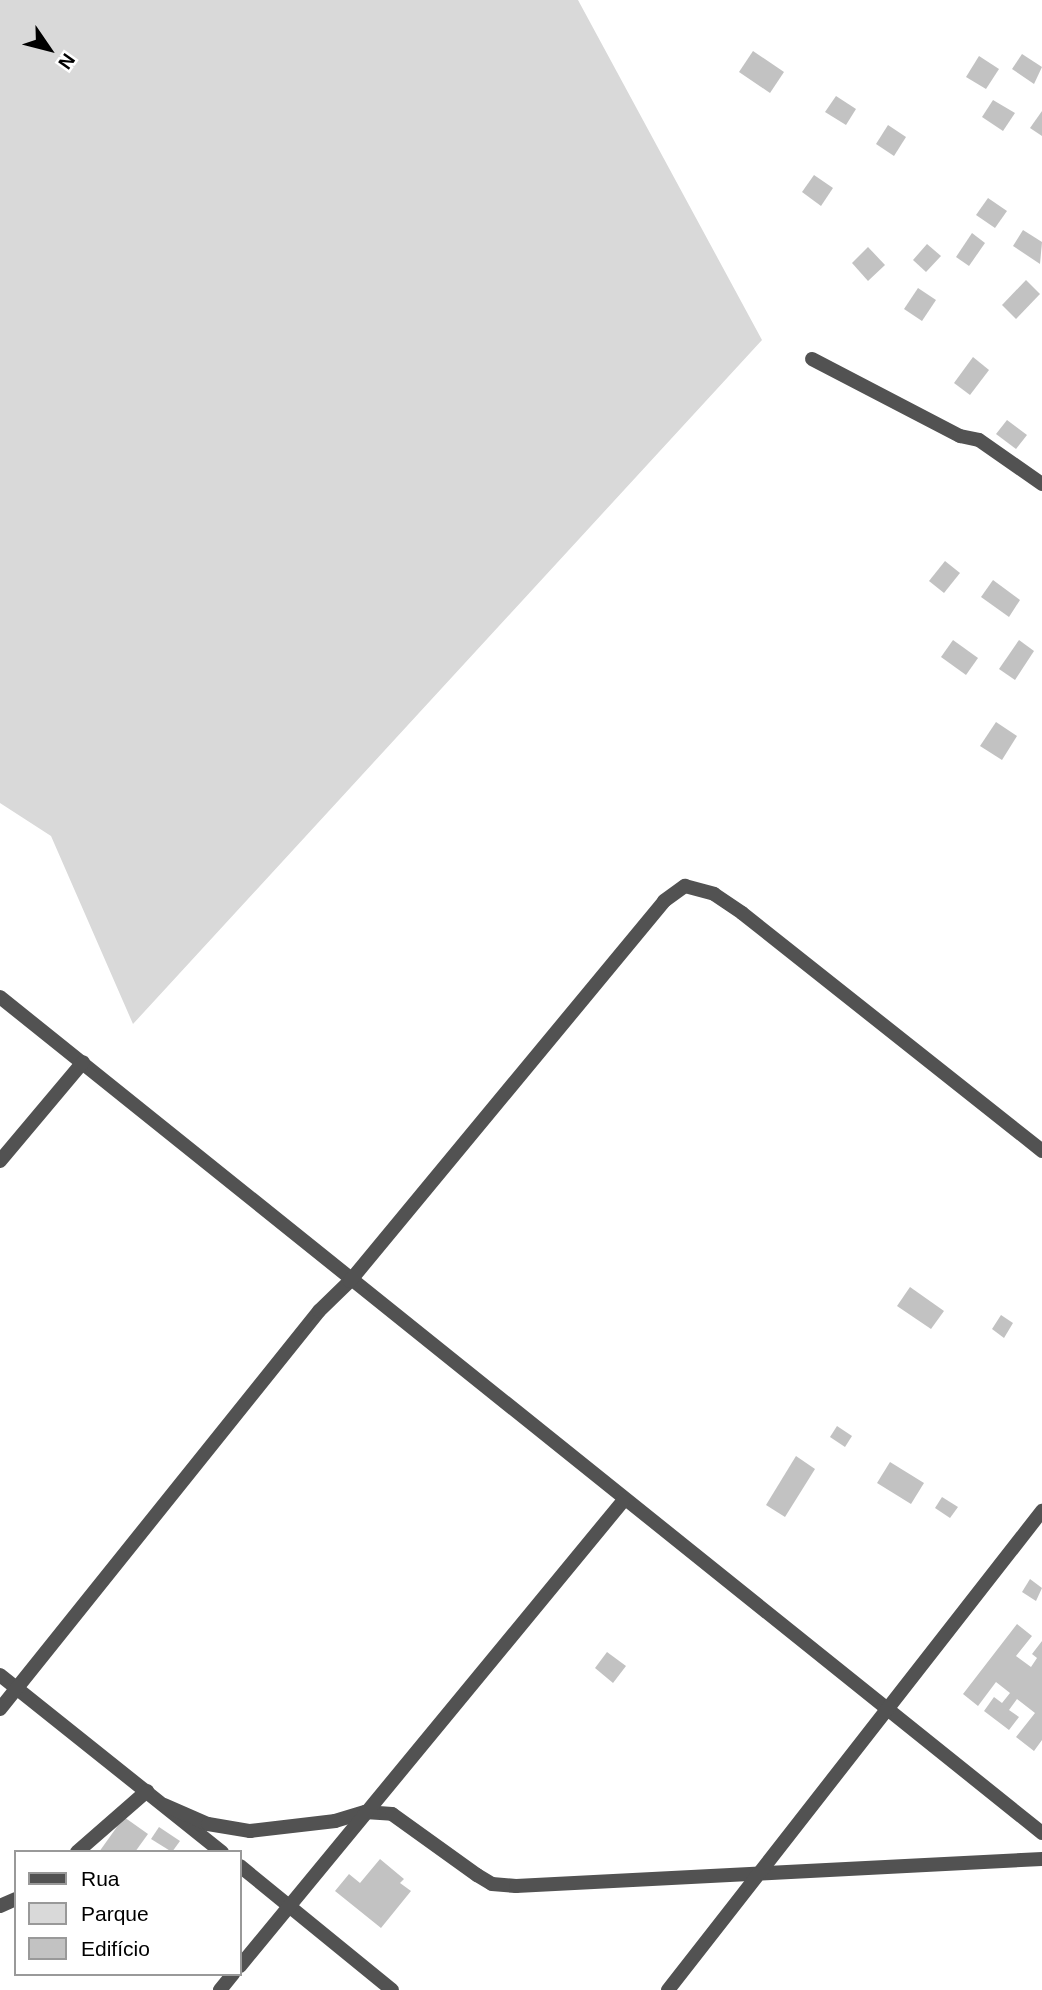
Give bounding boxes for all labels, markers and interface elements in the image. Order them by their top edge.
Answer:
north arrow [14,14,84,84]
text: N [54,50,79,73]
legend [14,1850,242,1976]
text: Rua [81,1867,120,1890]
text: Parque [81,1902,149,1925]
text: Edifício [81,1937,150,1960]

